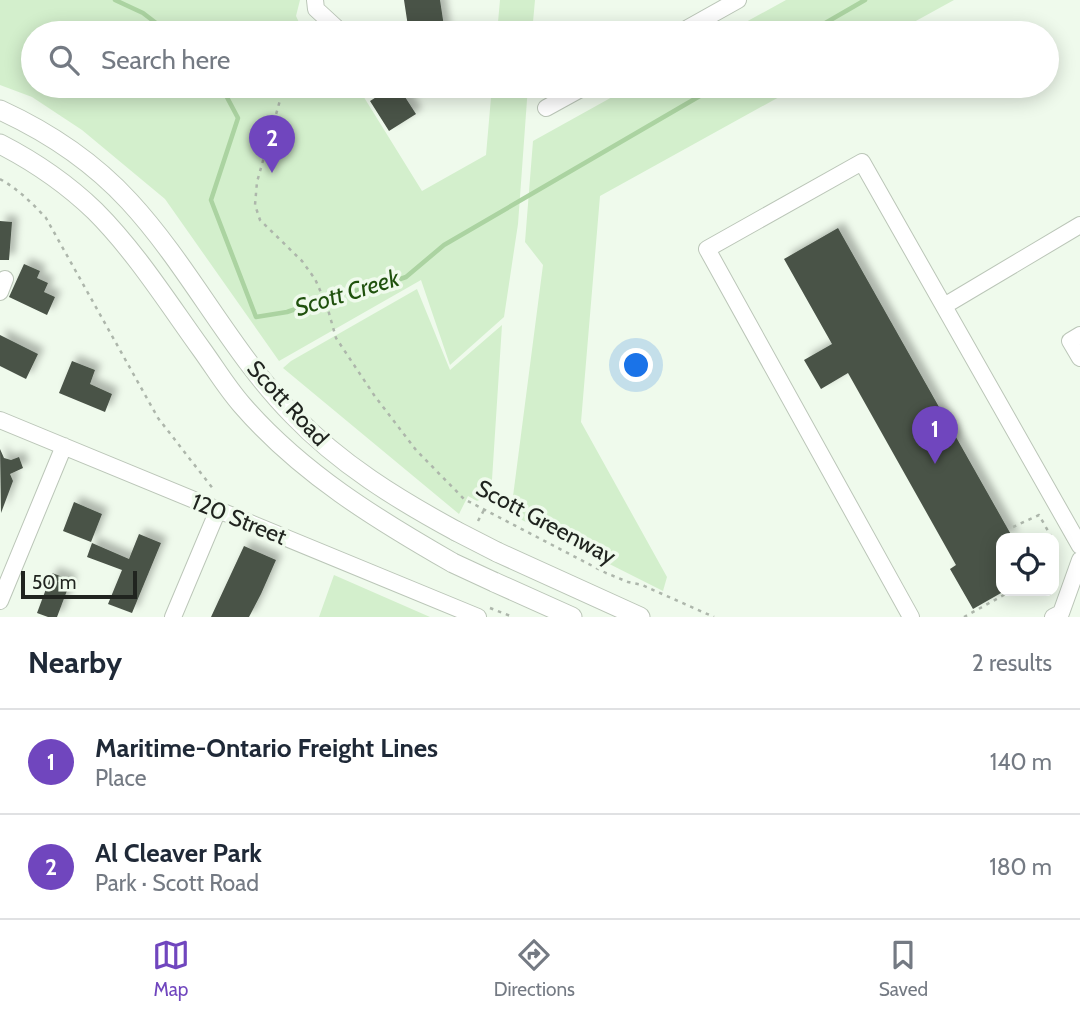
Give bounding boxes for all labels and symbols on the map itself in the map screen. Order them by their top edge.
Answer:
pin: 2 [249,115,295,173]
water label: Scott Creek [291,263,403,322]
your location [619,348,653,382]
street label: Scott Road [241,354,335,452]
pin: 1 [912,406,958,464]
street label: Scott Greenway [471,473,621,571]
street label: 120 Street [187,487,291,551]
scale bar [21,568,136,600]

